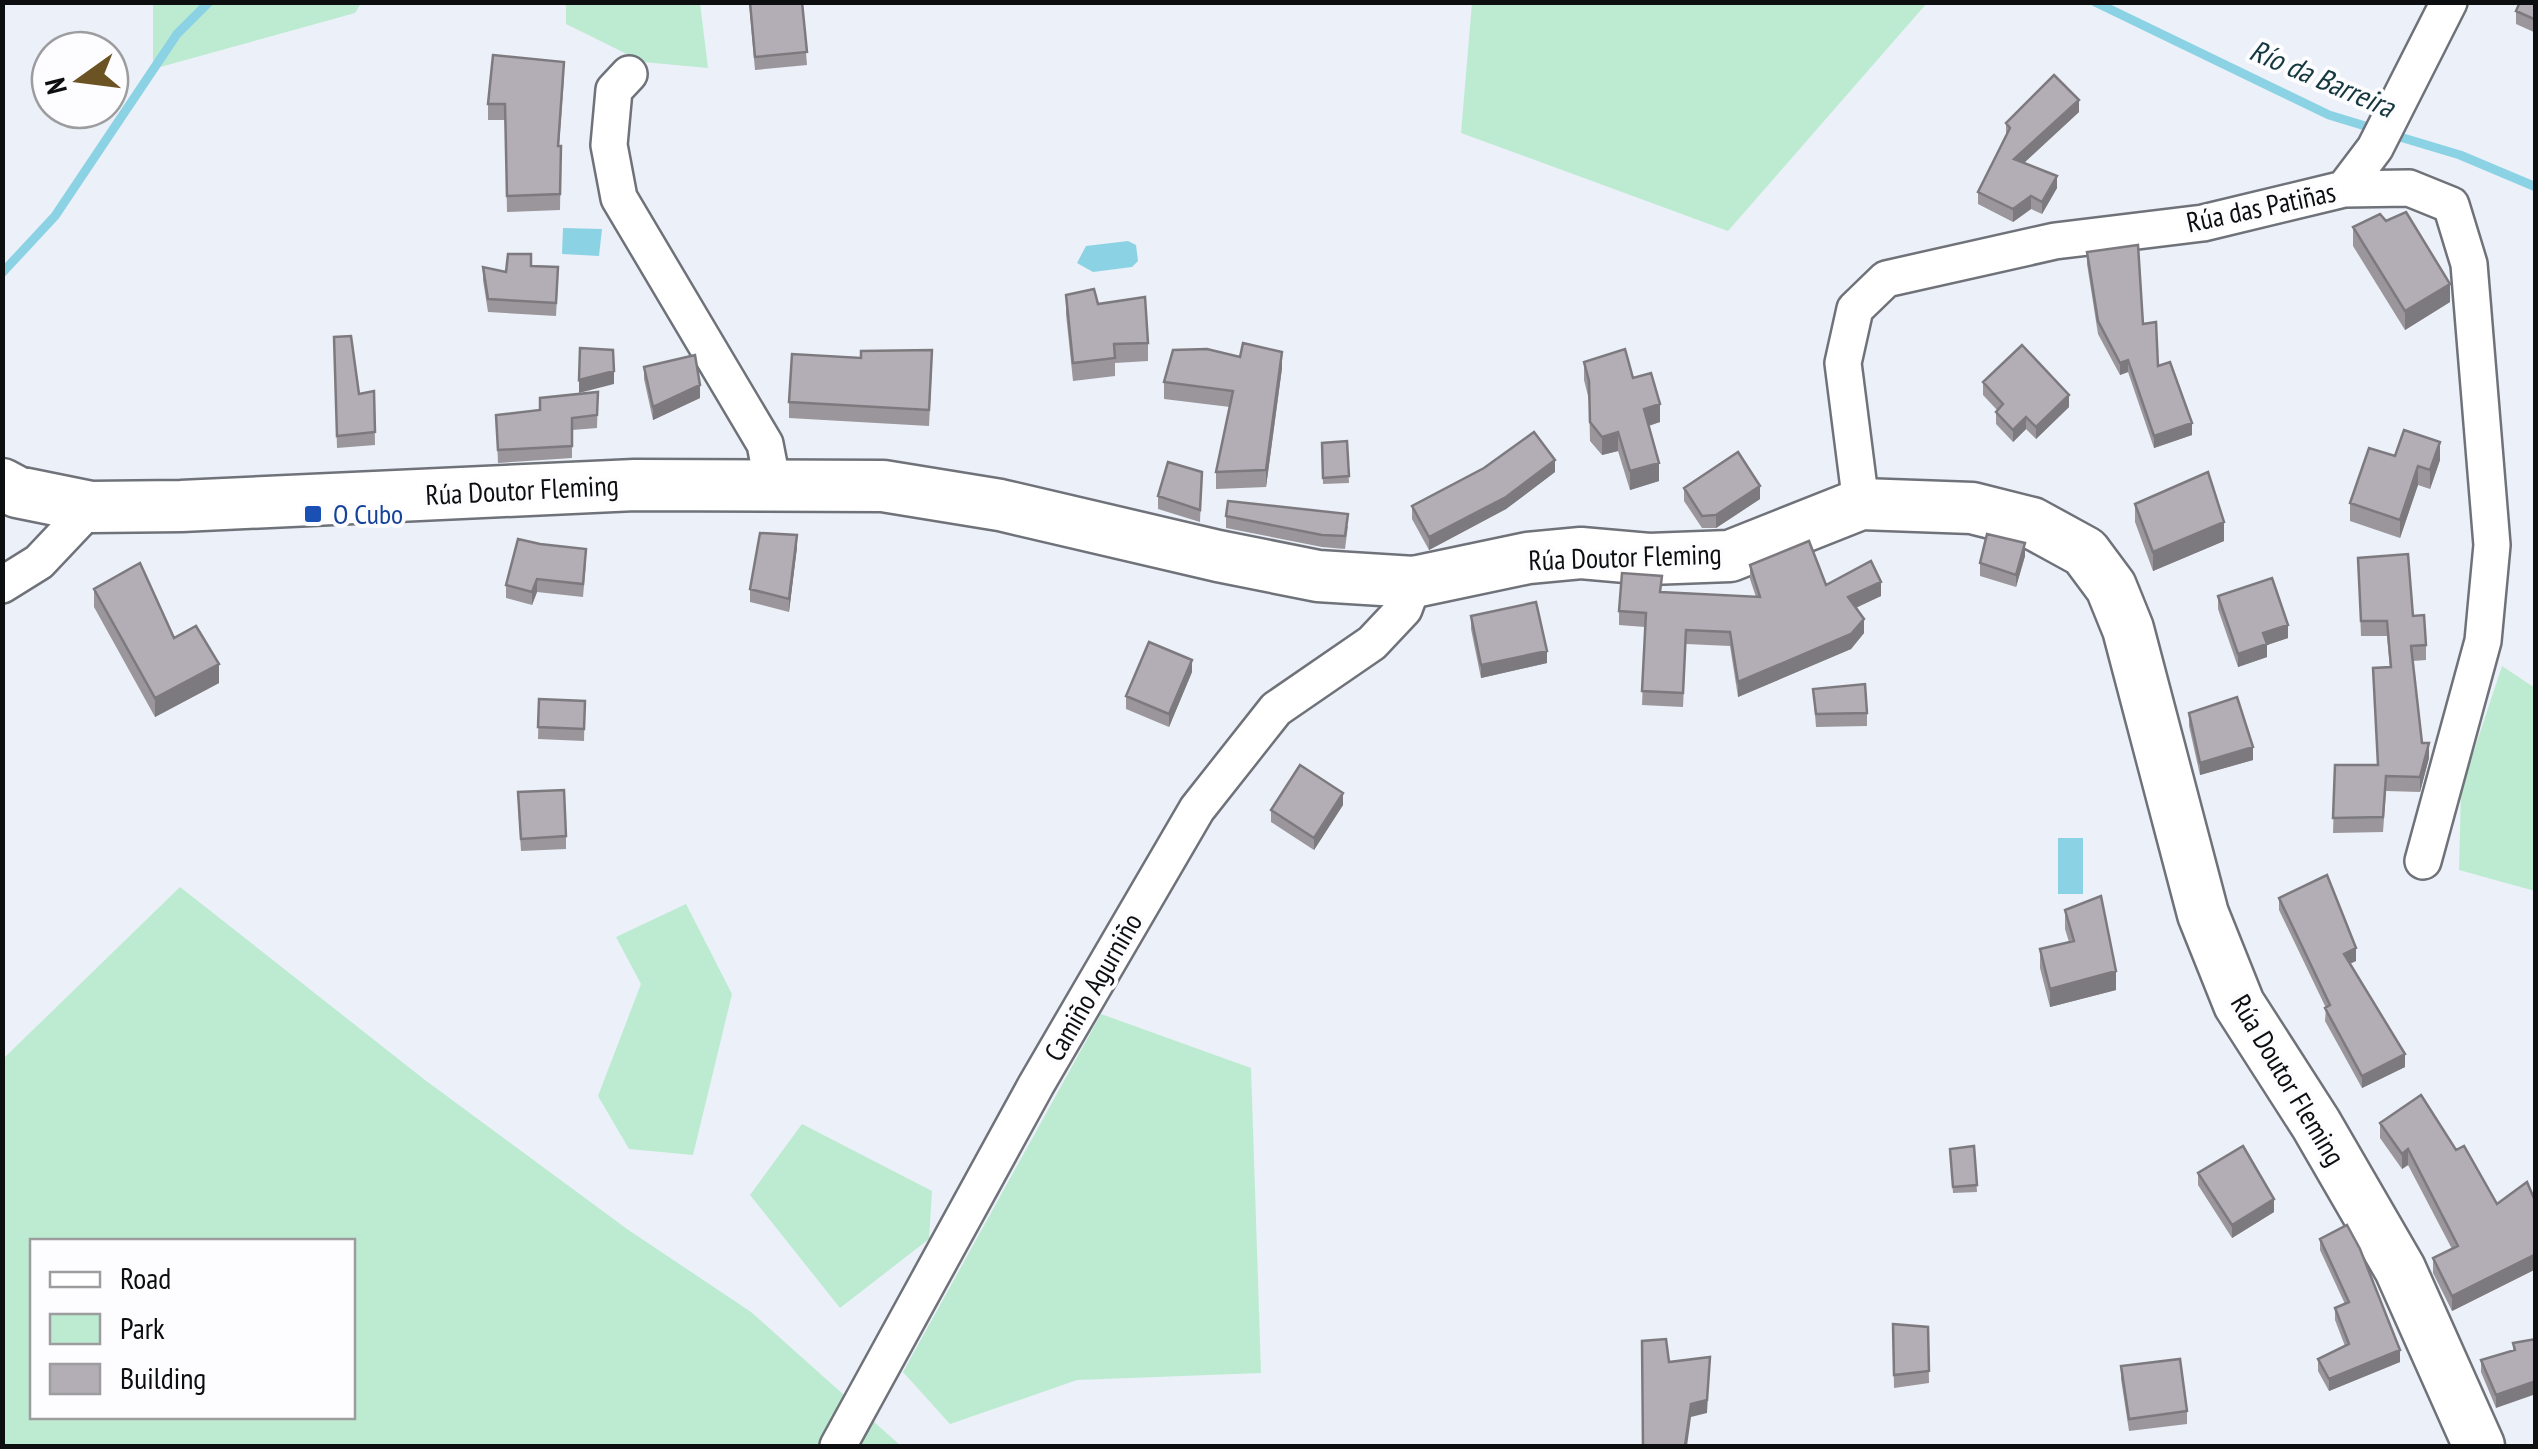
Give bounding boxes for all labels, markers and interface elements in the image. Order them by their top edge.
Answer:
north arrow [30,30,130,130]
water label: Río da Barreira [2244,30,2403,126]
text: N [35,74,75,98]
street label: Rúa das Patiñas [2183,173,2339,240]
street label: Rúa Doutor Fleming [425,466,619,513]
place label: O Cubo [333,495,403,532]
marker: O Cubo [302,503,324,525]
street label: Rúa Doutor Fleming [1528,535,1722,578]
street label: Camiño Agurniño [1035,906,1150,1068]
street label: Rúa Doutor Fleming [2223,987,2354,1172]
legend [30,1239,355,1419]
text: Road [120,1258,171,1297]
text: Park [120,1308,165,1347]
text: Building [120,1358,206,1397]

